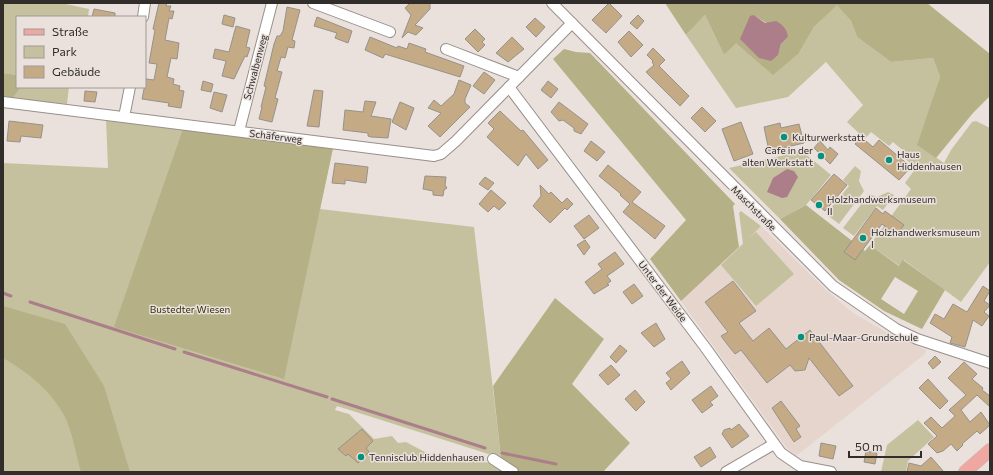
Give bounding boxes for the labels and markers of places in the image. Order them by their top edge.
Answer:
place label: Kulturwerkstatt [792,131,865,143]
marker: Kulturwerkstatt [779,132,789,142]
place label: Cafe in der alten Werkstatt [742,144,813,168]
place label: Haus Hiddenhausen [897,148,962,172]
marker: Cafe in der alten Werkstatt [816,151,826,161]
marker: Haus Hiddenhausen [884,155,894,165]
place label: Holzhandwerksmuseum II [827,193,936,217]
marker: Holzhandwerksmuseum II [814,200,824,210]
place label: Holzhandwerksmuseum I [871,226,980,250]
marker: Holzhandwerksmuseum I [858,233,868,243]
place label: Paul-Maar-Grundschule [809,331,918,343]
marker: Paul-Maar-Grundschule [796,332,806,342]
place label: Tennisclub Hiddenhausen [369,451,484,463]
marker: Tennisclub Hiddenhausen [356,452,366,462]

